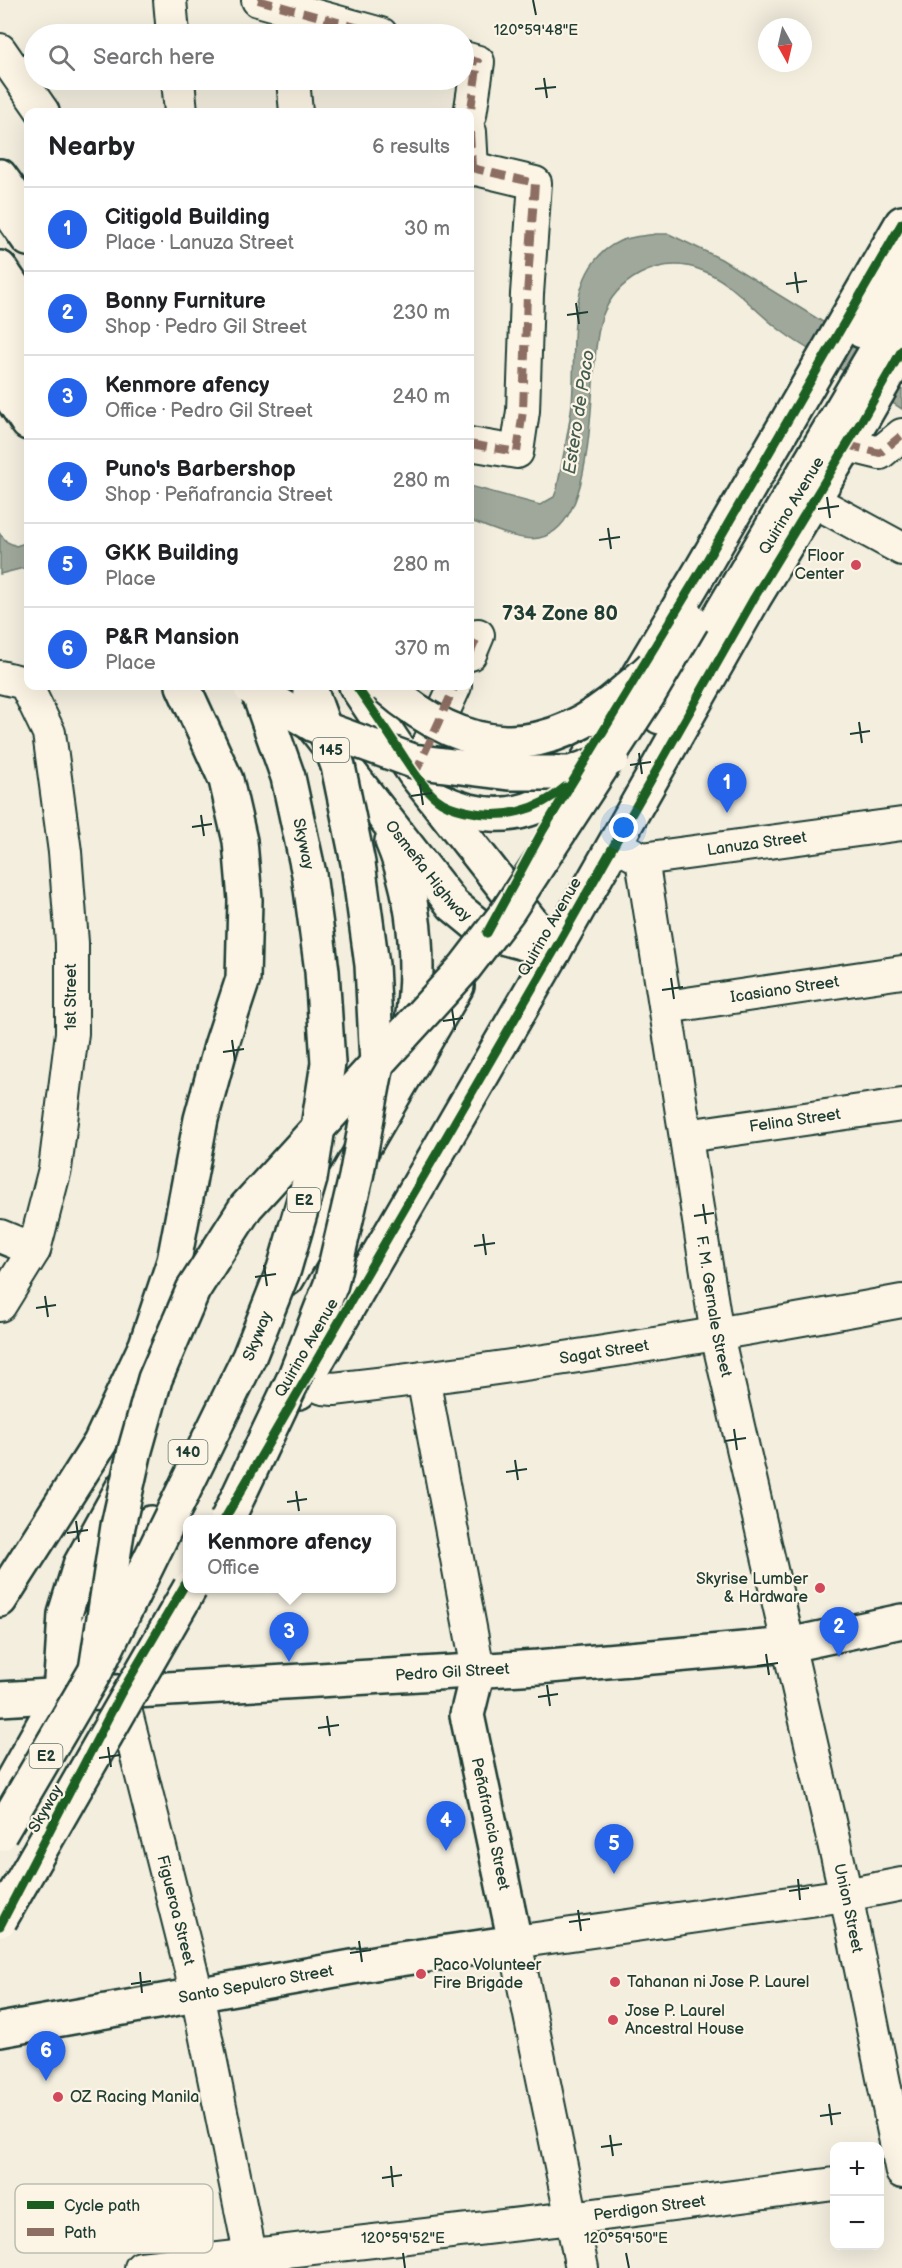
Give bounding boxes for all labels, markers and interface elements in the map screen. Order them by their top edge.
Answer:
north arrow [758,18,812,72]
text: 120°59'48"E [494,21,578,40]
search box [24,24,474,90]
icon: search [45,41,78,74]
text: Search here [93,44,215,71]
text: Nearby [48,132,135,163]
text: 6 results [372,135,450,159]
text: Citigold Building [105,204,270,231]
text: 1 [63,217,72,241]
text: 30 m [404,217,450,241]
text: Place · Lanuza Street [105,231,294,255]
text: Bonny Furniture [105,288,266,315]
text: 2 [62,301,73,325]
text: 230 m [393,301,450,325]
text: Shop · Pedro Gil Street [105,315,307,339]
water label: Estero de Paco [559,348,599,476]
text: Kenmore afency [105,372,269,399]
text: 3 [62,385,73,409]
text: 240 m [393,385,450,409]
text: Office · Pedro Gil Street [105,399,313,423]
street label: Quirino Avenue [755,453,829,558]
text: Puno's Barbershop [105,456,296,483]
text: 4 [62,469,73,493]
text: 280 m [393,469,450,493]
text: Shop · Peñafrancia Street [105,483,333,507]
text: GKK Building [105,540,239,567]
place label: Floor Center [794,547,844,584]
text: 5 [62,553,73,577]
text: 280 m [393,553,450,577]
marker: Floor Center [849,558,863,572]
text: Place [105,567,156,591]
district label: 734 Zone 80 [502,602,618,626]
text: P&R Mansion [105,624,239,651]
text: 6 [61,637,74,661]
text: 370 m [394,637,450,661]
text: Place [105,651,156,675]
road number: 145 [313,738,349,762]
pin: 1 [708,764,746,813]
your location [609,813,638,842]
street label: Skyway [288,817,318,872]
street label: Osmeña Highway [381,817,476,926]
street label: Lanuza Street [706,827,808,860]
street label: Quirino Avenue [514,874,586,980]
street label: 1st Street [62,963,81,1030]
street label: Icasiano Street [729,972,840,1007]
street label: Felina Street [748,1104,842,1136]
road number: E2 [288,1188,320,1212]
street label: F. M. Gernale Street [692,1234,736,1379]
street label: Quirino Avenue [271,1295,343,1401]
street label: Skyway [239,1308,276,1364]
street label: Sagat Street [558,1336,650,1368]
road number: 140 [168,1440,207,1464]
popup [183,1515,396,1593]
text: Kenmore afency [207,1529,372,1556]
text: Office [207,1556,259,1580]
place label: Skyrise Lumber & Hardware [696,1570,809,1607]
marker: Skyrise Lumber & Hardware [813,1581,827,1595]
pin: 2 [820,1608,858,1657]
pin: 3 [270,1612,308,1662]
street label: Pedro Gil Street [395,1659,510,1685]
road number: E2 [30,1744,63,1768]
street label: Peñafrancia Street [467,1756,513,1892]
street label: Skyway [25,1781,68,1836]
pin: 4 [426,1802,466,1851]
pin: 5 [594,1824,634,1874]
street label: Figueroa Street [153,1853,199,1967]
street label: Union Street [830,1862,867,1955]
place label: Paco Volunteer Fire Brigade [433,1956,542,1993]
street label: Santo Sepulcro Street [177,1961,335,2007]
marker: Paco Volunteer Fire Brigade [414,1967,428,1981]
place label: Tahanan ni Jose P. Laurel [627,1973,809,1992]
marker: Tahanan ni Jose P. Laurel [608,1975,622,1989]
place label: Jose P. Laurel Ancestral House [625,2002,744,2039]
marker: Jose P. Laurel Ancestral House [606,2013,620,2027]
pin: 6 [26,2032,66,2081]
place label: OZ Racing Manila [70,2088,199,2107]
marker: OZ Racing Manila [51,2090,65,2104]
map controls [830,2142,884,2250]
button: + [830,2142,884,2196]
legend [15,2184,213,2253]
street label: Perdigon Street [592,2191,707,2225]
button: − [830,2196,884,2250]
text: Cycle path [64,2197,140,2216]
text: Path [64,2224,96,2243]
text: 120°59'52"E [361,2229,445,2248]
text: 120°59'50"E [584,2229,668,2248]

